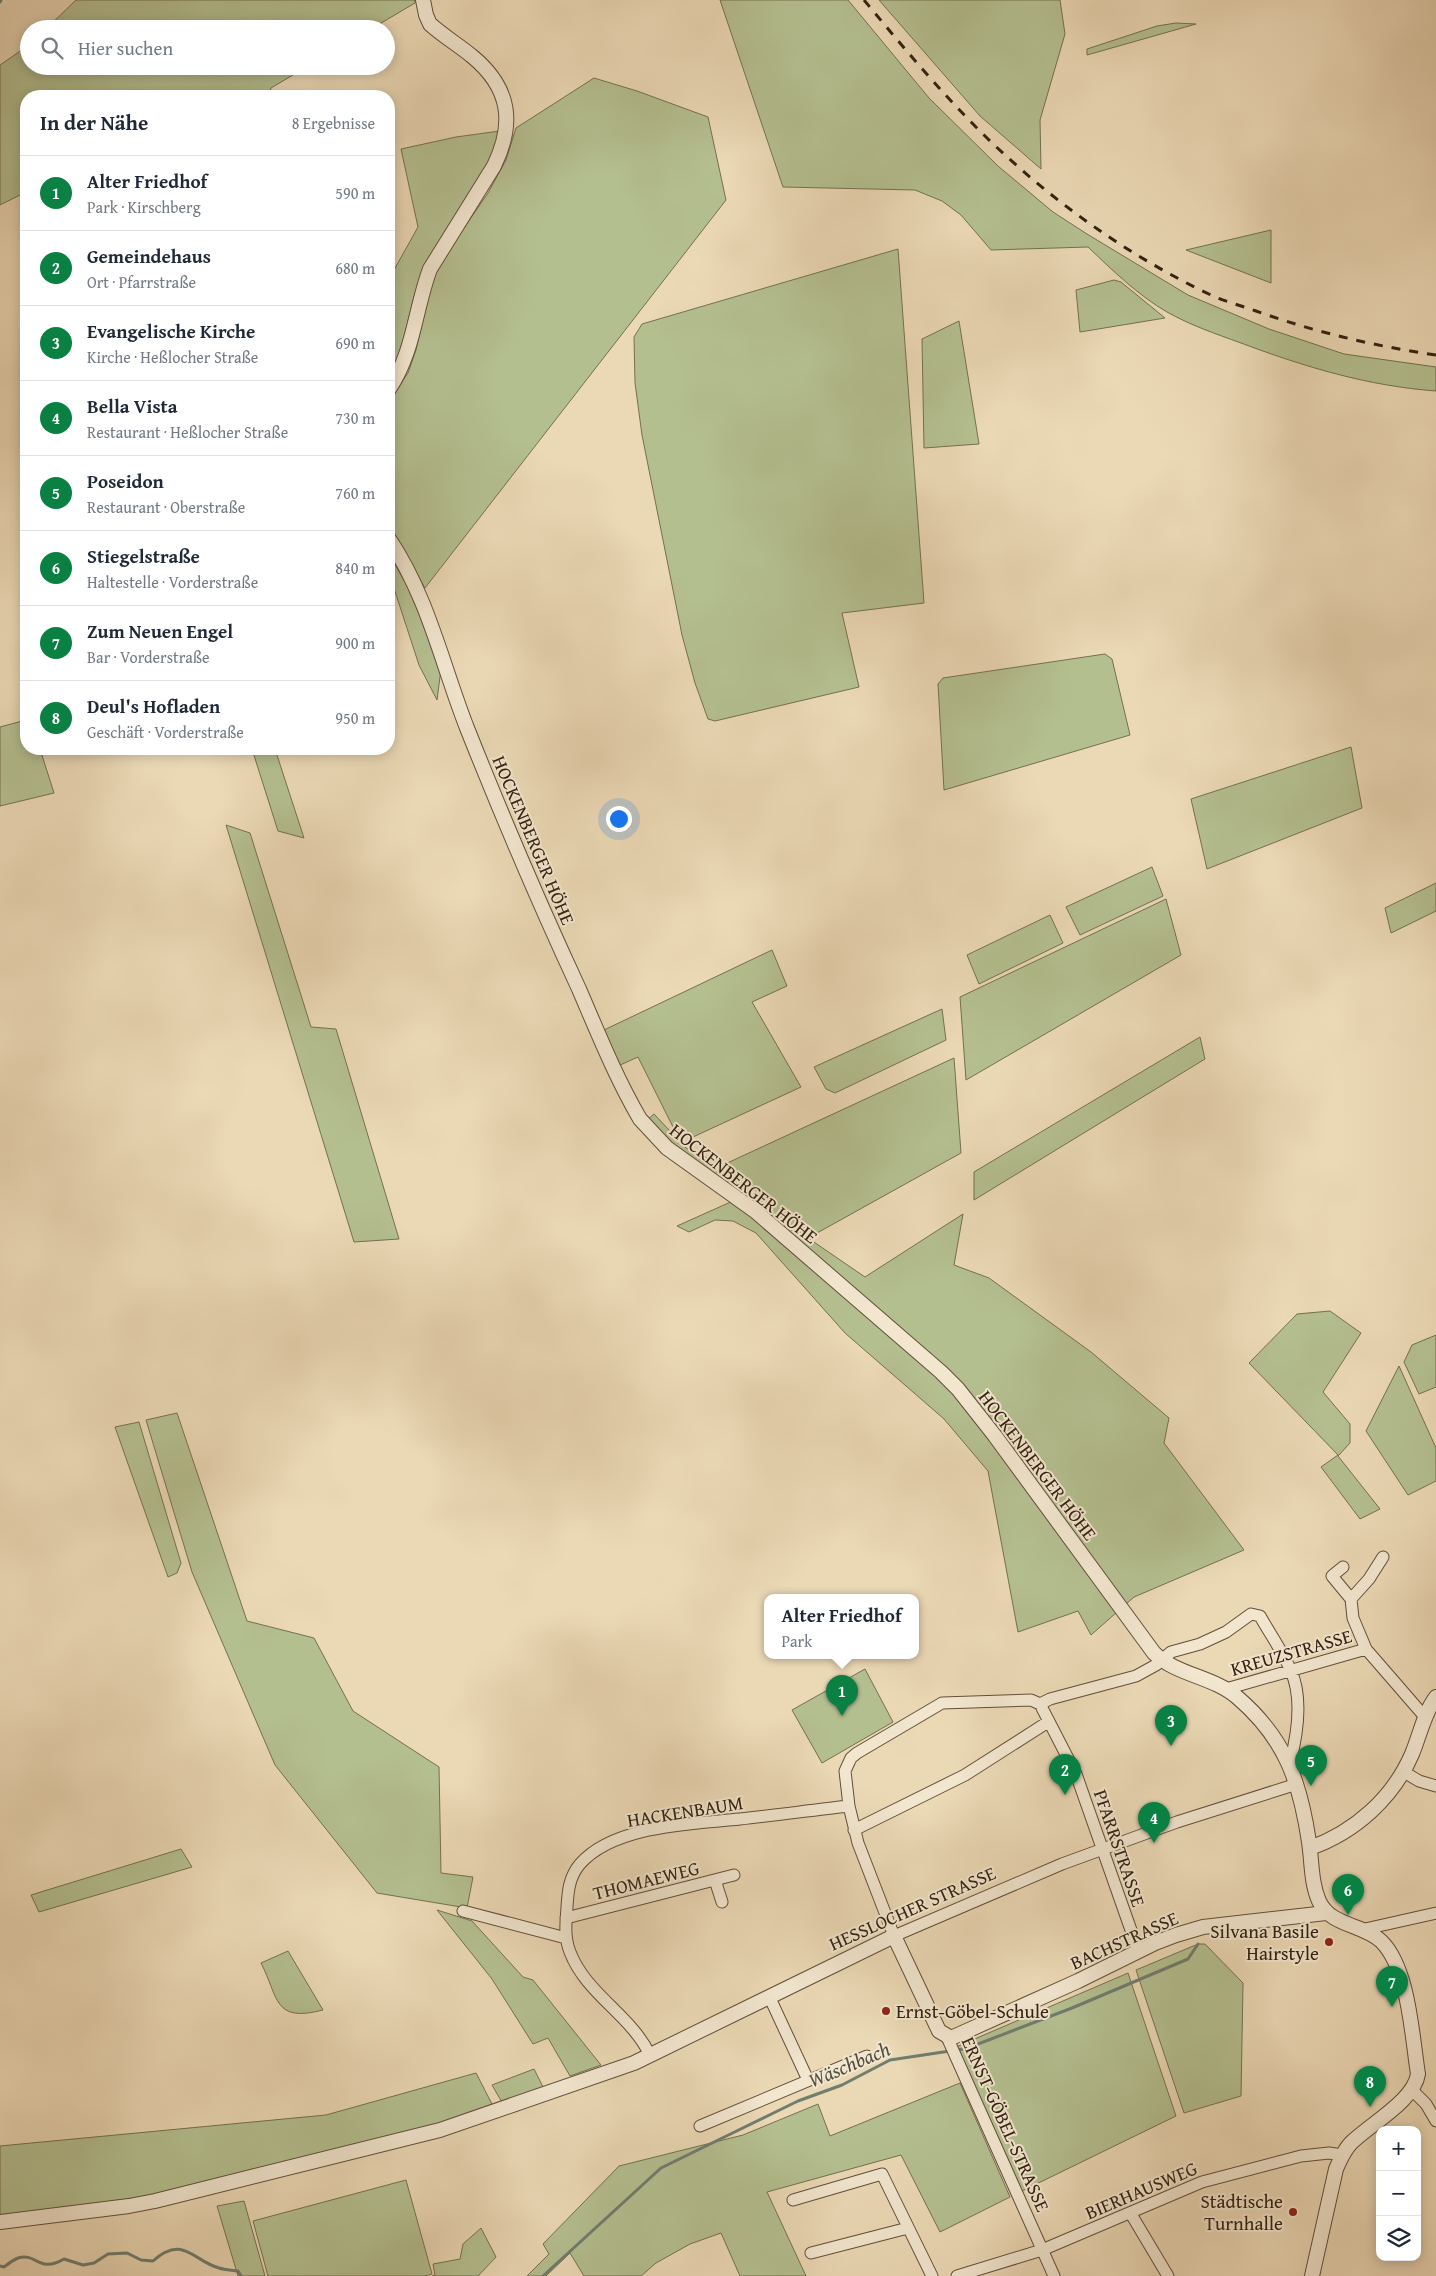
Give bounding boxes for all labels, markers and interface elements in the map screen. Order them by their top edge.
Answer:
search box [20,20,395,75]
icon: search [38,34,66,62]
text: Hier suchen [78,34,173,62]
text: In der Nähe [40,107,148,138]
text: 8 Ergebnisse [292,111,375,135]
text: Alter Friedhof [87,167,207,195]
text: 1 [52,181,60,205]
text: 590 m [335,181,375,205]
text: Park · Kirschberg [87,195,201,219]
text: Gemeindehaus [87,242,211,270]
text: 2 [52,256,60,280]
text: 680 m [335,256,375,280]
text: Ort · Pfarrstraße [87,270,196,294]
text: Evangelische Kirche [87,317,255,345]
text: 3 [52,331,60,355]
text: 690 m [335,331,375,355]
text: Kirche · Heßlocher Straße [87,345,258,369]
text: Bella Vista [87,392,178,420]
text: 4 [52,406,60,430]
text: 730 m [335,406,375,430]
text: Restaurant · Heßlocher Straße [87,420,288,444]
text: Poseidon [87,467,164,495]
text: 5 [52,481,60,505]
text: 760 m [335,481,375,505]
text: Restaurant · Oberstraße [87,495,245,519]
text: Stiegelstraße [87,542,200,570]
text: 6 [52,556,60,580]
text: 840 m [335,556,375,580]
text: Haltestelle · Vorderstraße [87,570,258,594]
text: Zum Neuen Engel [87,617,233,645]
text: 7 [52,631,60,655]
text: 900 m [335,631,375,655]
text: Bar · Vorderstraße [87,645,210,669]
text: Deul's Hofladen [87,692,220,720]
text: 8 [52,706,60,730]
text: 950 m [335,706,375,730]
text: Geschäft · Vorderstraße [87,720,244,744]
street label: HOCKENBERGER HÖHE [486,751,582,929]
your location [606,806,632,832]
street label: HOCKENBERGER HÖHE [664,1116,824,1250]
street label: HOCKENBERGER HÖHE [972,1384,1104,1546]
popup [764,1594,919,1659]
text: Alter Friedhof [781,1601,902,1629]
street label: KREUZSTRASSE [1227,1621,1355,1683]
text: Park [781,1629,812,1653]
pin: 1 [826,1675,858,1716]
pin: 3 [1155,1705,1187,1746]
pin: 5 [1295,1745,1327,1786]
pin: 2 [1049,1754,1081,1795]
street label: PFARRSTRASSE [1087,1786,1153,1911]
street label: HACKENBAUM [625,1788,745,1834]
pin: 4 [1138,1802,1170,1843]
street label: THOMAEWEG [590,1853,702,1907]
street label: HESSLOCHER STRASSE [824,1858,1000,1957]
pin: 6 [1332,1874,1364,1915]
street label: BACHSTRASSE [1066,1904,1183,1976]
place label: Silvana Basile Hairstyle [1210,1917,1319,1967]
marker: Silvana Basile Hairstyle [1323,1936,1335,1948]
pin: 7 [1376,1966,1408,2007]
place label: Ernst-Göbel-Schule [896,1997,1049,2025]
marker: Ernst-Göbel-Schule [880,2005,892,2017]
street label: ERNST-GÖBEL-STRASSE [955,2032,1057,2216]
water label: Wäschbach [804,2034,894,2094]
pin: 8 [1354,2066,1386,2107]
map controls [1376,2126,1421,2261]
button: + [1376,2126,1421,2171]
street label: BIERHAUSWEG [1081,2154,1201,2226]
button: − [1376,2171,1421,2216]
place label: Städtische Turnhalle [1201,2187,1283,2237]
marker: Städtische Turnhalle [1287,2206,1299,2218]
button: layers [1376,2216,1421,2261]

